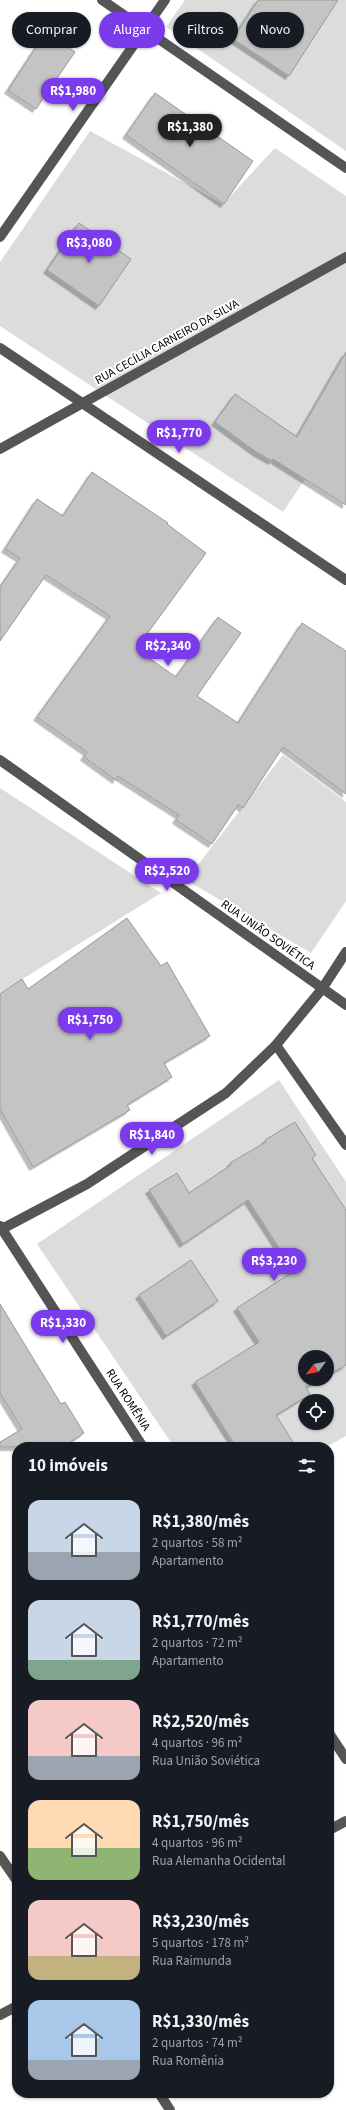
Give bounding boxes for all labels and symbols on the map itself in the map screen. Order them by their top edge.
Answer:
pin: R$1,980 [36,78,110,112]
pin: R$1,380 [153,114,227,148]
pin: R$3,080 [52,230,126,264]
street label: RUA CECÍLIA CARNEIRO DA SILVA [92,295,242,389]
pin: R$1,770 [142,420,216,454]
pin: R$2,340 [131,633,205,667]
pin: R$2,520 [130,858,204,892]
street label: RUA UNIÃO SOVIÉTICA [217,896,319,974]
pin: R$1,750 [53,1007,127,1041]
pin: R$1,840 [115,1122,189,1156]
pin: R$3,230 [237,1248,311,1282]
pin: R$1,330 [26,1310,100,1344]
north arrow [298,1350,334,1386]
street label: RUA ROMÊNIA [102,1366,155,1435]

